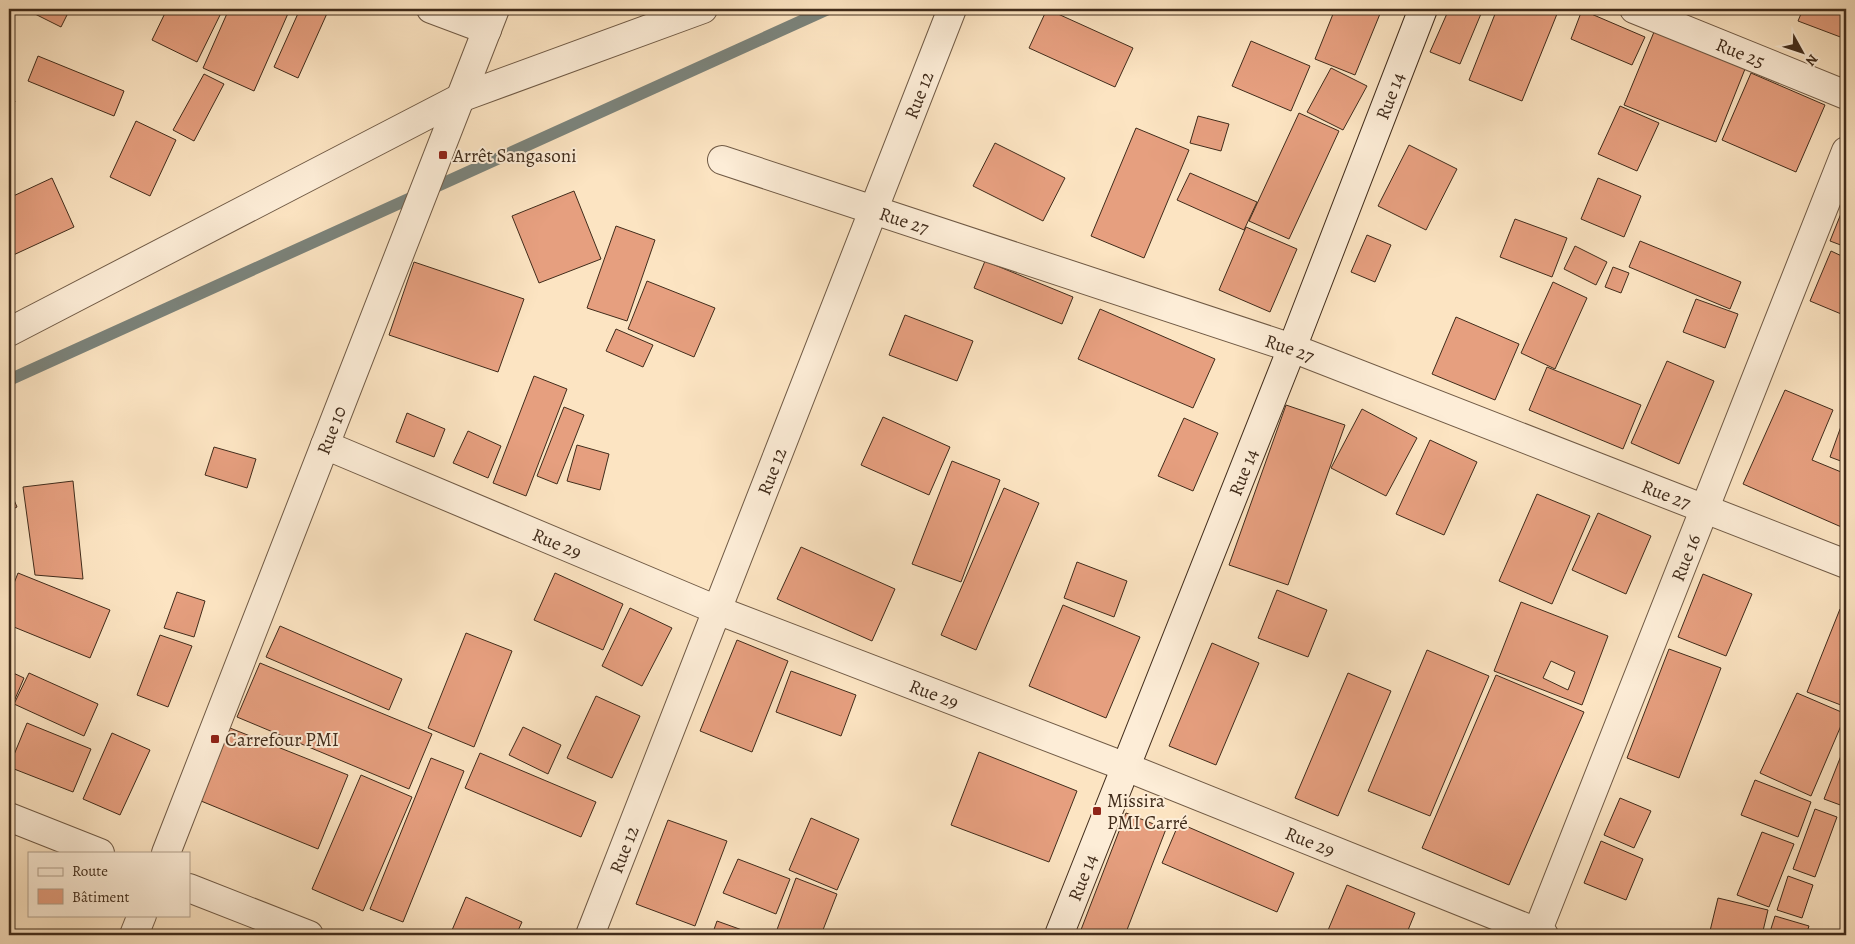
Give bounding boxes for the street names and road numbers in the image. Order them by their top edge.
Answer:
street label: Rue 25 [1712,32,1769,75]
street label: Rue 12 [898,68,940,123]
street label: Rue 14 [1370,68,1411,124]
street label: Rue 27 [876,201,932,241]
street label: Rue 27 [1261,328,1318,369]
street label: Rue 10 [311,402,353,458]
street label: Rue 12 [751,444,793,499]
street label: Rue 14 [1223,445,1265,500]
street label: Rue 27 [1638,474,1694,516]
street label: Rue 29 [528,522,586,566]
street label: Rue 16 [1665,530,1707,585]
street label: Rue 29 [905,673,962,716]
street label: Rue 29 [1281,820,1339,864]
street label: Rue 12 [603,822,645,877]
street label: Rue 14 [1062,850,1104,905]

